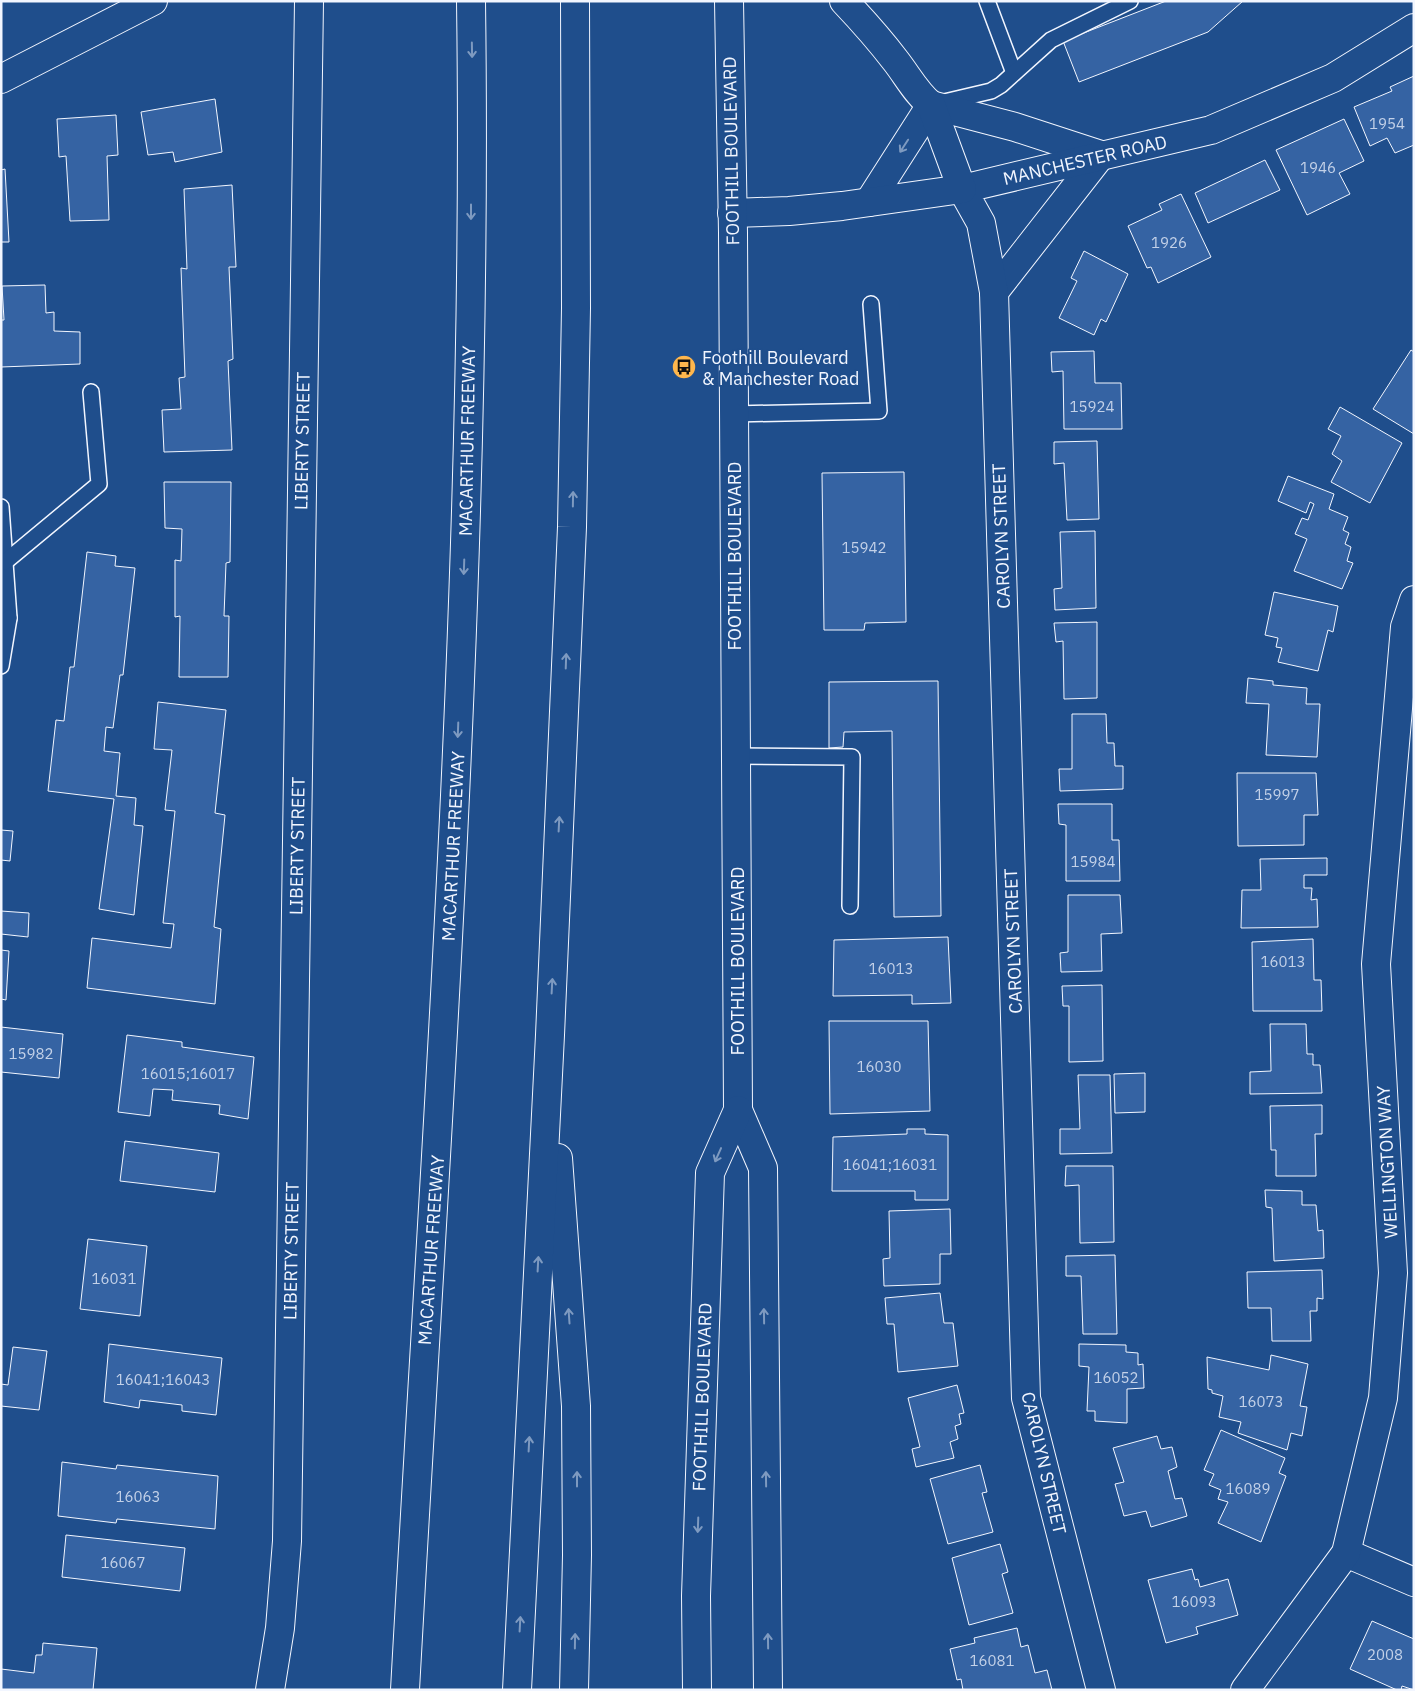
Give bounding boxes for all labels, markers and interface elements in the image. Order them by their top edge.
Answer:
one-way arrow [467,42,477,58]
street label: FOOTHILL BOULEVARD [718,56,744,246]
house number: 1954 [1369,114,1405,133]
street label: MANCHESTER ROAD [1001,130,1169,190]
one-way arrow [899,139,910,153]
house number: 1946 [1300,158,1336,177]
one-way arrow [467,204,476,220]
house number: 1926 [1151,233,1187,252]
street label: MACARTHUR FREEWAY [454,345,480,536]
place label: Foothill Boulevard & Manchester Road [702,346,859,390]
bus stop icon: Foothill Boulevard & Manchester Road [671,354,697,380]
street label: LIBERTY STREET [289,372,315,510]
house number: 15924 [1069,397,1115,416]
street label: FOOTHILL BOULEVARD [723,462,746,650]
street label: CAROLYN STREET [987,463,1015,609]
one-way arrow [568,491,578,508]
house number: 15942 [841,538,887,557]
one-way arrow [459,559,468,575]
one-way arrow [562,653,571,669]
one-way arrow [453,722,462,738]
street label: MACARTHUR FREEWAY [437,750,469,942]
street label: LIBERTY STREET [284,777,310,915]
house number: 15997 [1254,785,1300,804]
one-way arrow [555,816,564,832]
house number: 15984 [1070,852,1116,871]
street label: FOOTHILL BOULEVARD [726,867,749,1055]
street label: CAROLYN STREET [999,868,1027,1014]
house number: 16013 [1260,952,1306,971]
house number: 16013 [868,959,914,978]
one-way arrow [547,978,556,994]
house number: 15982 [8,1044,54,1063]
house number: 16030 [856,1057,902,1076]
house number: 16015;16017 [141,1064,235,1083]
street label: WELLINGTON WAY [1371,1085,1402,1239]
one-way arrow [712,1147,722,1162]
street label: MACARTHUR FREEWAY [413,1154,449,1346]
house number: 16041;16031 [843,1155,937,1174]
street label: LIBERTY STREET [278,1182,304,1320]
one-way arrow [534,1256,543,1272]
house number: 16031 [91,1269,137,1288]
street label: FOOTHILL BOULEVARD [687,1302,717,1492]
one-way arrow [759,1308,769,1324]
one-way arrow [565,1309,574,1325]
house number: 16052 [1093,1368,1139,1387]
house number: 16041;16043 [116,1370,210,1389]
street label: CAROLYN STREET [1016,1390,1072,1536]
house number: 16073 [1238,1392,1284,1411]
one-way arrow [525,1436,534,1452]
one-way arrow [572,1471,582,1487]
one-way arrow [761,1471,771,1487]
house number: 16089 [1225,1479,1271,1498]
house number: 16063 [115,1487,161,1506]
one-way arrow [693,1516,703,1533]
house number: 16067 [100,1553,146,1572]
house number: 16093 [1171,1592,1217,1611]
one-way arrow [515,1616,525,1632]
one-way arrow [570,1633,580,1650]
one-way arrow [763,1633,773,1650]
house number: 2008 [1367,1645,1403,1664]
house number: 16081 [969,1651,1015,1670]

